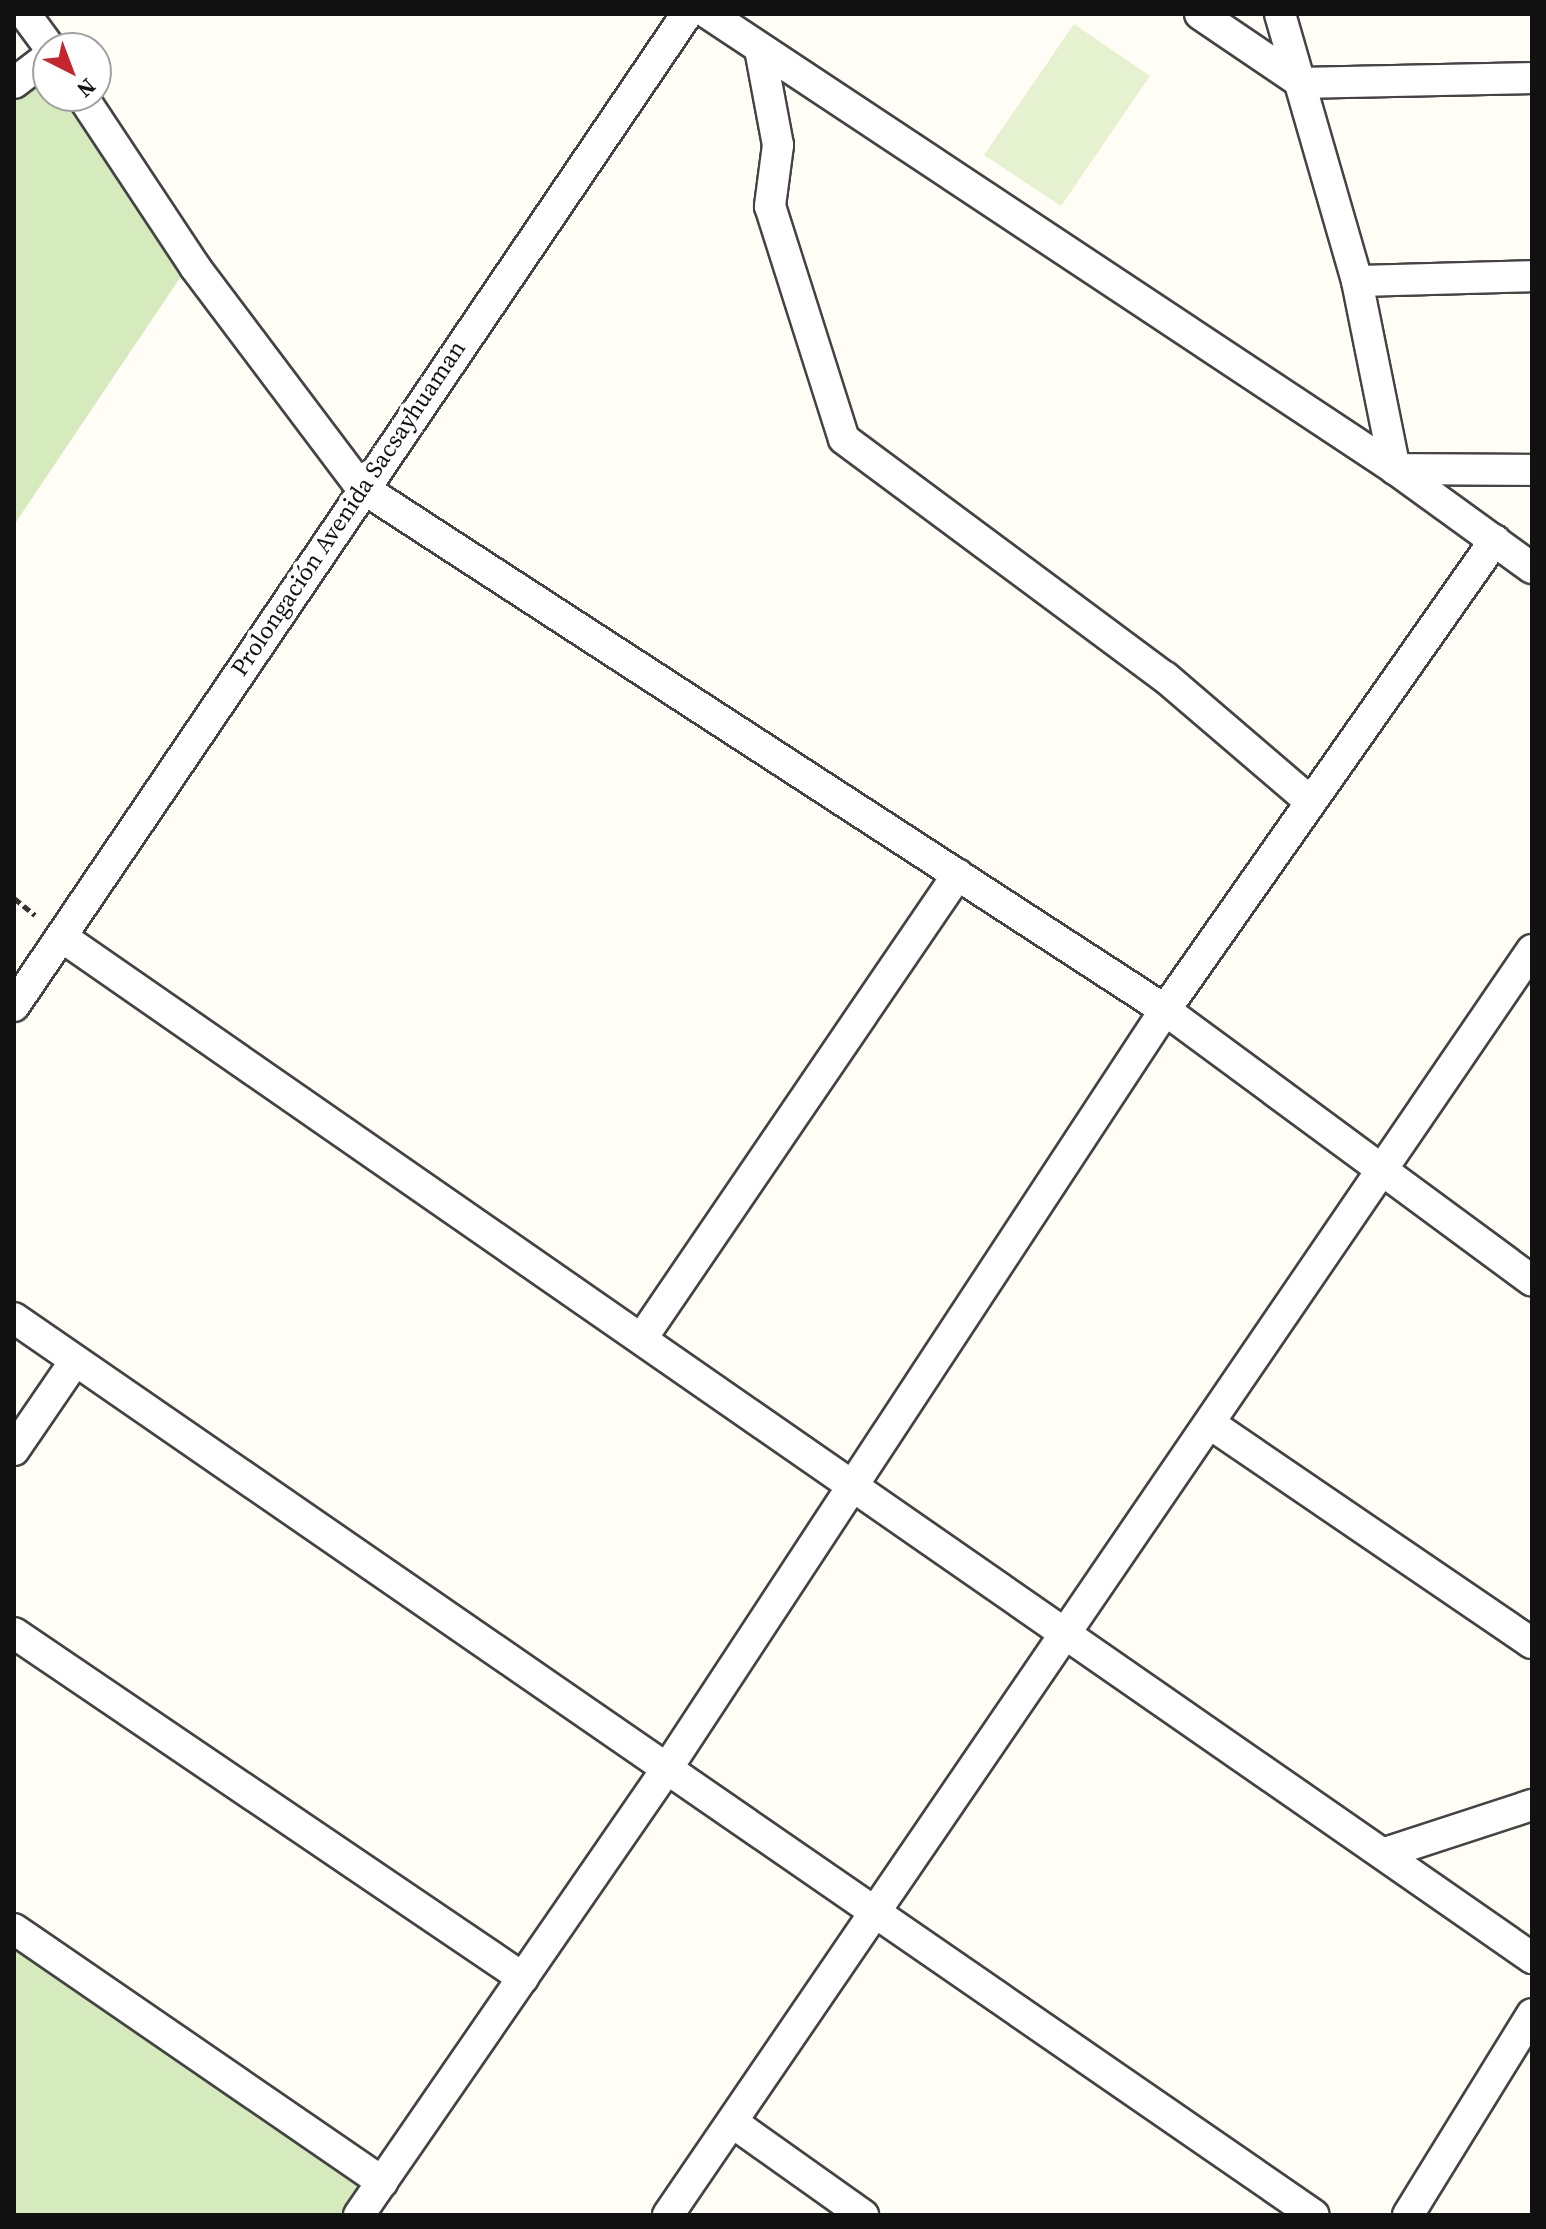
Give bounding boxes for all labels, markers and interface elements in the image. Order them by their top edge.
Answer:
north arrow [32,32,112,112]
text: N [71,72,103,105]
street label: Prolongación Avenida Sacsayhuaman [225,335,471,681]

